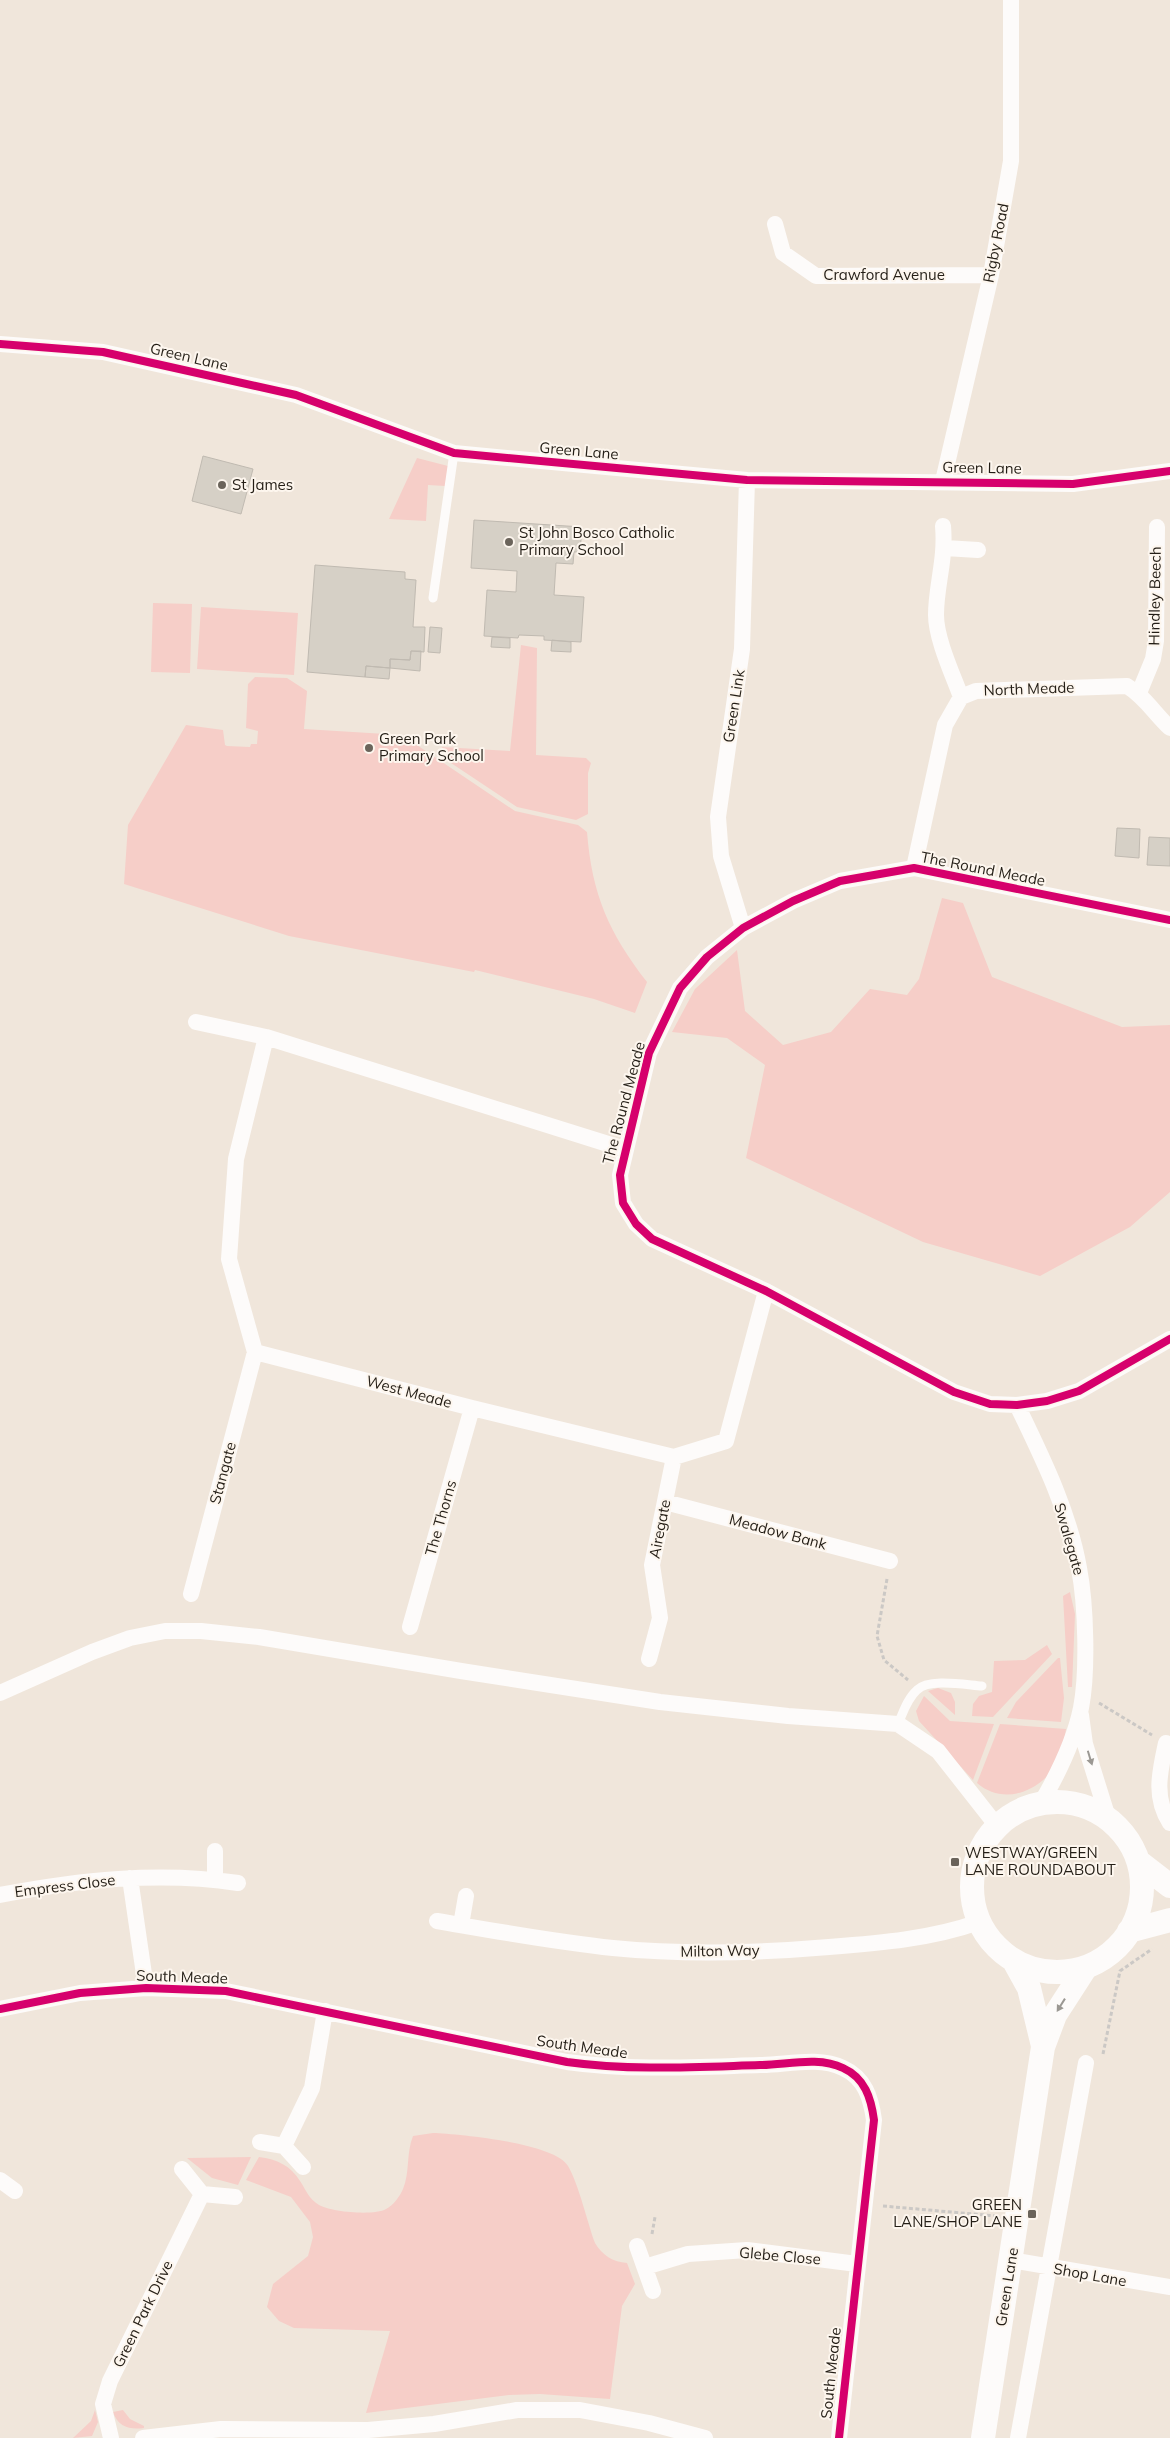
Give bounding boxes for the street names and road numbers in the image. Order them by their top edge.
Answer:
street label: Rigby Road [978,202,1013,284]
street label: Crawford Avenue [823,265,945,284]
street label: Green Lane [148,338,230,375]
street label: Green Lane [539,438,619,463]
street label: Green Lane [942,457,1022,478]
street label: Hindley Beech [1144,546,1165,646]
street label: Green Link [718,668,749,744]
street label: North Meade [983,677,1075,700]
street label: The Round Meade [919,847,1047,890]
street label: The Round Meade [598,1039,649,1166]
street label: West Meade [364,1371,454,1412]
street label: Stangate [205,1440,240,1506]
street label: The Thorns [421,1478,460,1558]
street label: Airegate [645,1498,675,1560]
street label: Swalegate [1050,1501,1089,1577]
street label: Meadow Bank [727,1509,829,1554]
street label: Empress Close [14,1870,116,1901]
street label: Milton Way [680,1940,760,1961]
street label: South Meade [136,1965,228,1988]
street label: South Meade [535,2031,629,2062]
street label: Glebe Close [738,2242,822,2269]
street label: Green Lane [991,2246,1022,2328]
street label: Green Park Drive [108,2257,177,2371]
street label: Shop Lane [1052,2259,1128,2290]
street label: South Meade [816,2326,845,2420]

